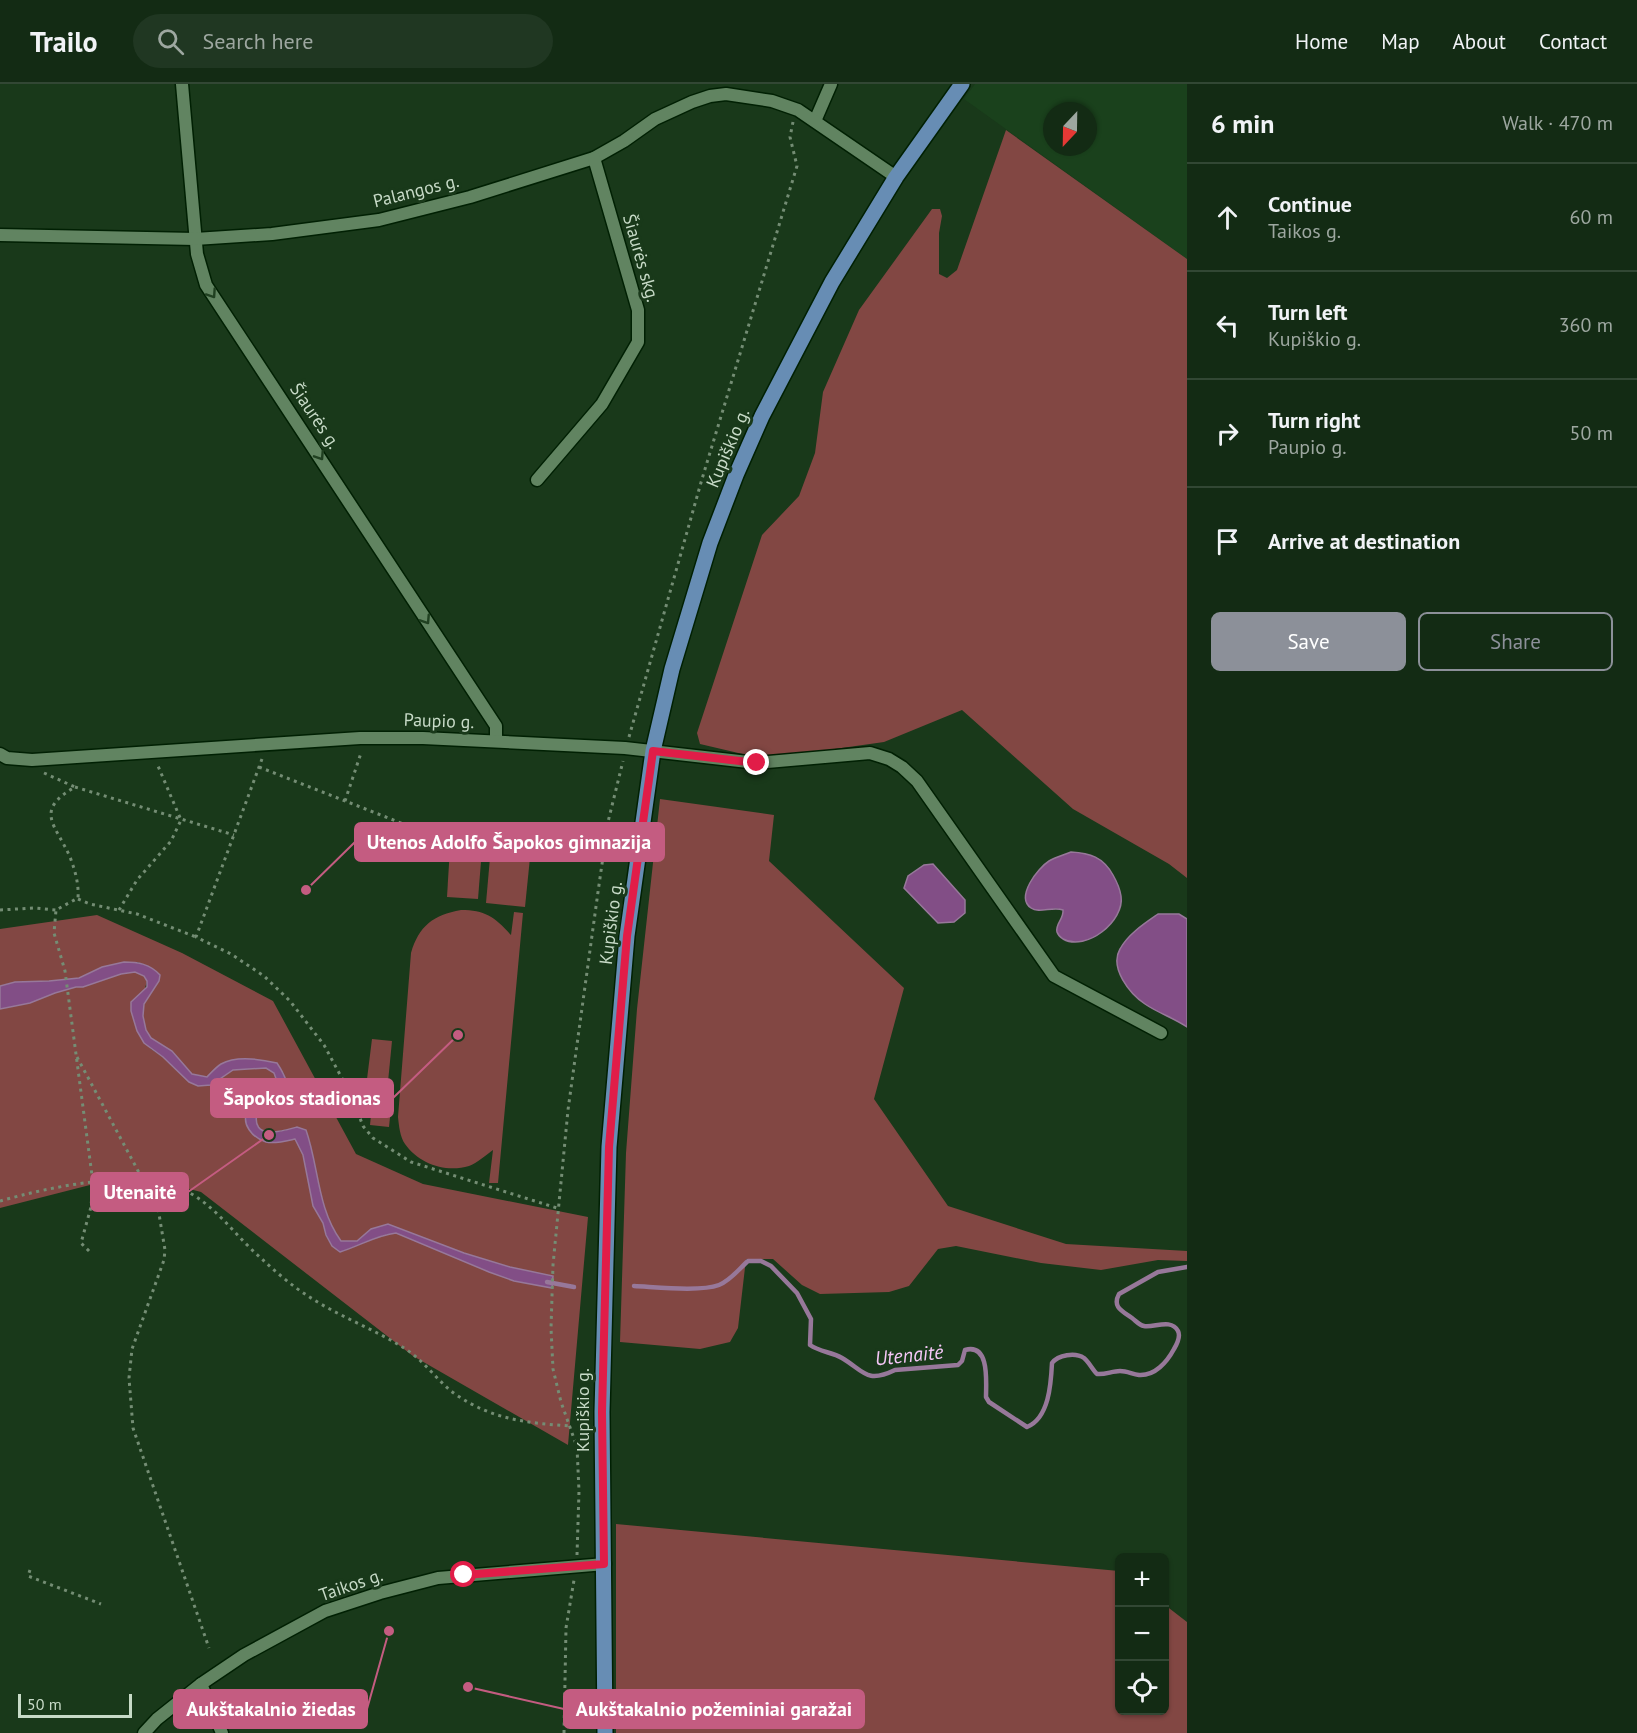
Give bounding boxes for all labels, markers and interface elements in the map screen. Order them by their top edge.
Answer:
search box [133,14,553,68]
text: Trailo [30,23,97,60]
icon: search [154,25,187,58]
text: Search here [202,27,313,55]
text: Home [1295,28,1348,55]
text: Map [1381,28,1420,55]
text: About [1453,28,1506,55]
text: Contact [1539,28,1607,55]
north arrow [1043,102,1097,156]
text: 6 min [1211,107,1274,140]
text: Walk · 470 m [1502,110,1613,136]
street label: Palangos g. [371,169,461,212]
text: Continue [1268,190,1352,218]
icon: ahead [1211,201,1244,234]
text: 60 m [1570,204,1613,230]
street label: Šiaurės skg. [618,211,665,304]
text: Taikos g. [1268,218,1341,244]
one-way arrow [205,287,216,298]
text: Turn left [1268,298,1348,326]
icon: left [1211,309,1244,342]
text: 360 m [1559,312,1613,338]
text: Kupiškio g. [1268,326,1361,352]
street label: Šiaurės g. [285,379,346,453]
street label: Kupiškio g. [701,405,754,491]
text: Turn right [1268,406,1360,434]
icon: right [1211,417,1244,450]
text: 50 m [1570,420,1613,446]
text: Paupio g. [1268,434,1346,460]
one-way arrow [313,449,324,460]
icon: arrive [1211,525,1244,558]
text: Arrive at destination [1268,527,1460,555]
button: Save [1211,612,1406,671]
button: Share [1418,612,1613,671]
one-way arrow [419,613,430,624]
street label: Paupio g. [403,708,475,733]
route end [743,749,769,775]
callout: Utenos Adolfo Šapokos gimnazija [355,823,664,861]
text: Utenos Adolfo Šapokos gimnazija [367,829,651,855]
street label: Kupiškio g. [594,880,627,966]
callout: Šapokos stadionas [211,1079,393,1117]
text: Šapokos stadionas [223,1085,381,1111]
callout: Utenaitė [91,1173,188,1211]
text: Utenaitė [104,1179,176,1205]
water label: Utenaitė [873,1338,945,1372]
street label: Kupiškio g. [571,1368,594,1452]
map controls [1115,1553,1169,1715]
button: + [1115,1553,1169,1607]
route start [450,1561,476,1587]
street label: Taikos g. [316,1563,386,1606]
button: − [1115,1607,1169,1661]
button: locate [1115,1661,1169,1715]
callout: Aukštakalnio žiedas [174,1690,367,1728]
callout: Aukštakalnio požeminiai garažai [564,1690,864,1728]
scale bar [18,1691,132,1718]
text: 50 m [27,1694,62,1714]
text: Aukštakalnio žiedas [186,1696,356,1722]
text: Aukštakalnio požeminiai garažai [576,1696,852,1722]

